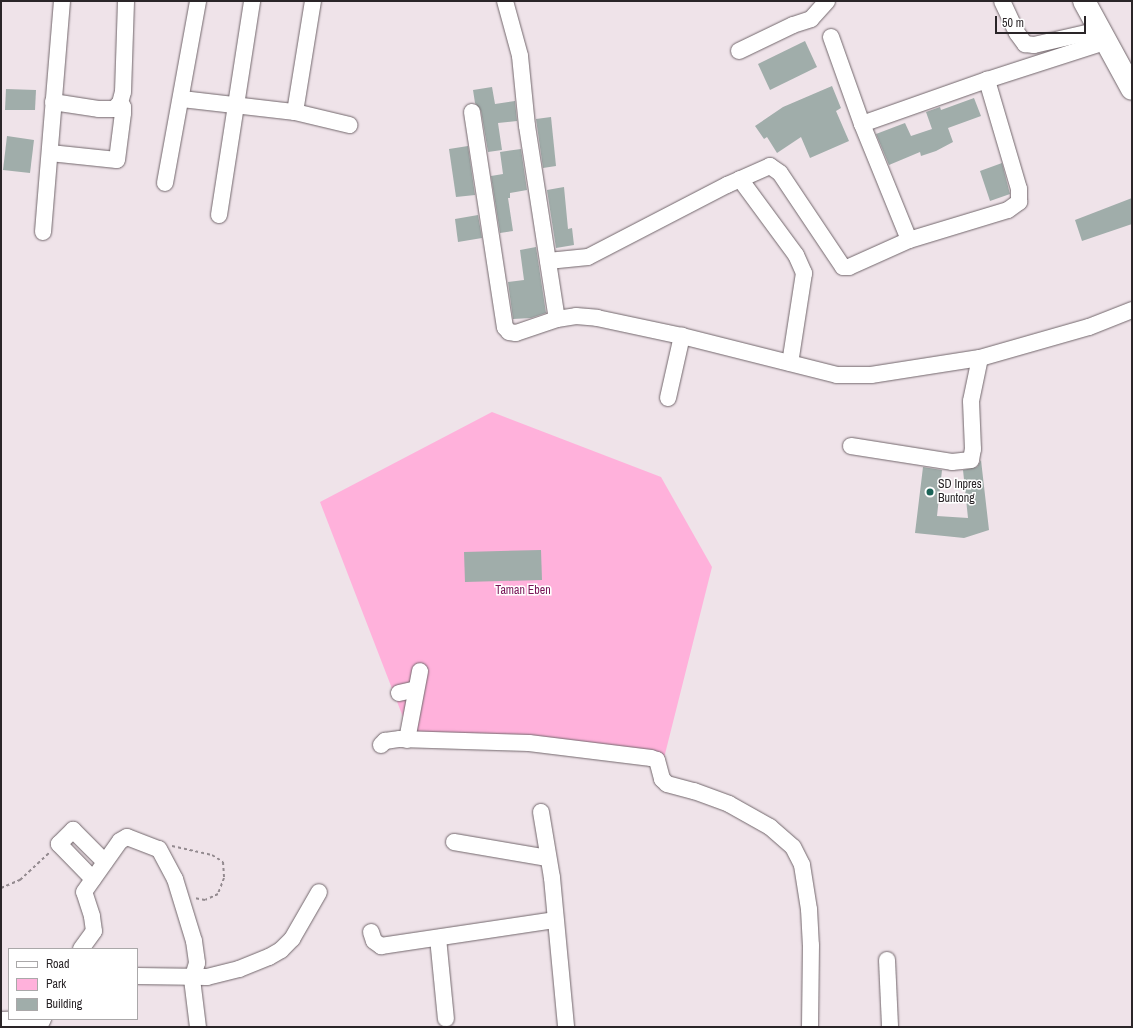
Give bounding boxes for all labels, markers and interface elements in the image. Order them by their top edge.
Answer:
scale bar [997,8,1088,34]
text: 50 m [1002,15,1024,31]
place label: SD Inpres Buntong [938,478,982,506]
marker: SD Inpres Buntong [925,487,935,497]
park label: Taman Eben [495,584,551,598]
legend [8,948,138,1020]
text: Road [46,956,70,972]
text: Park [46,976,66,992]
text: Building [46,996,82,1012]

